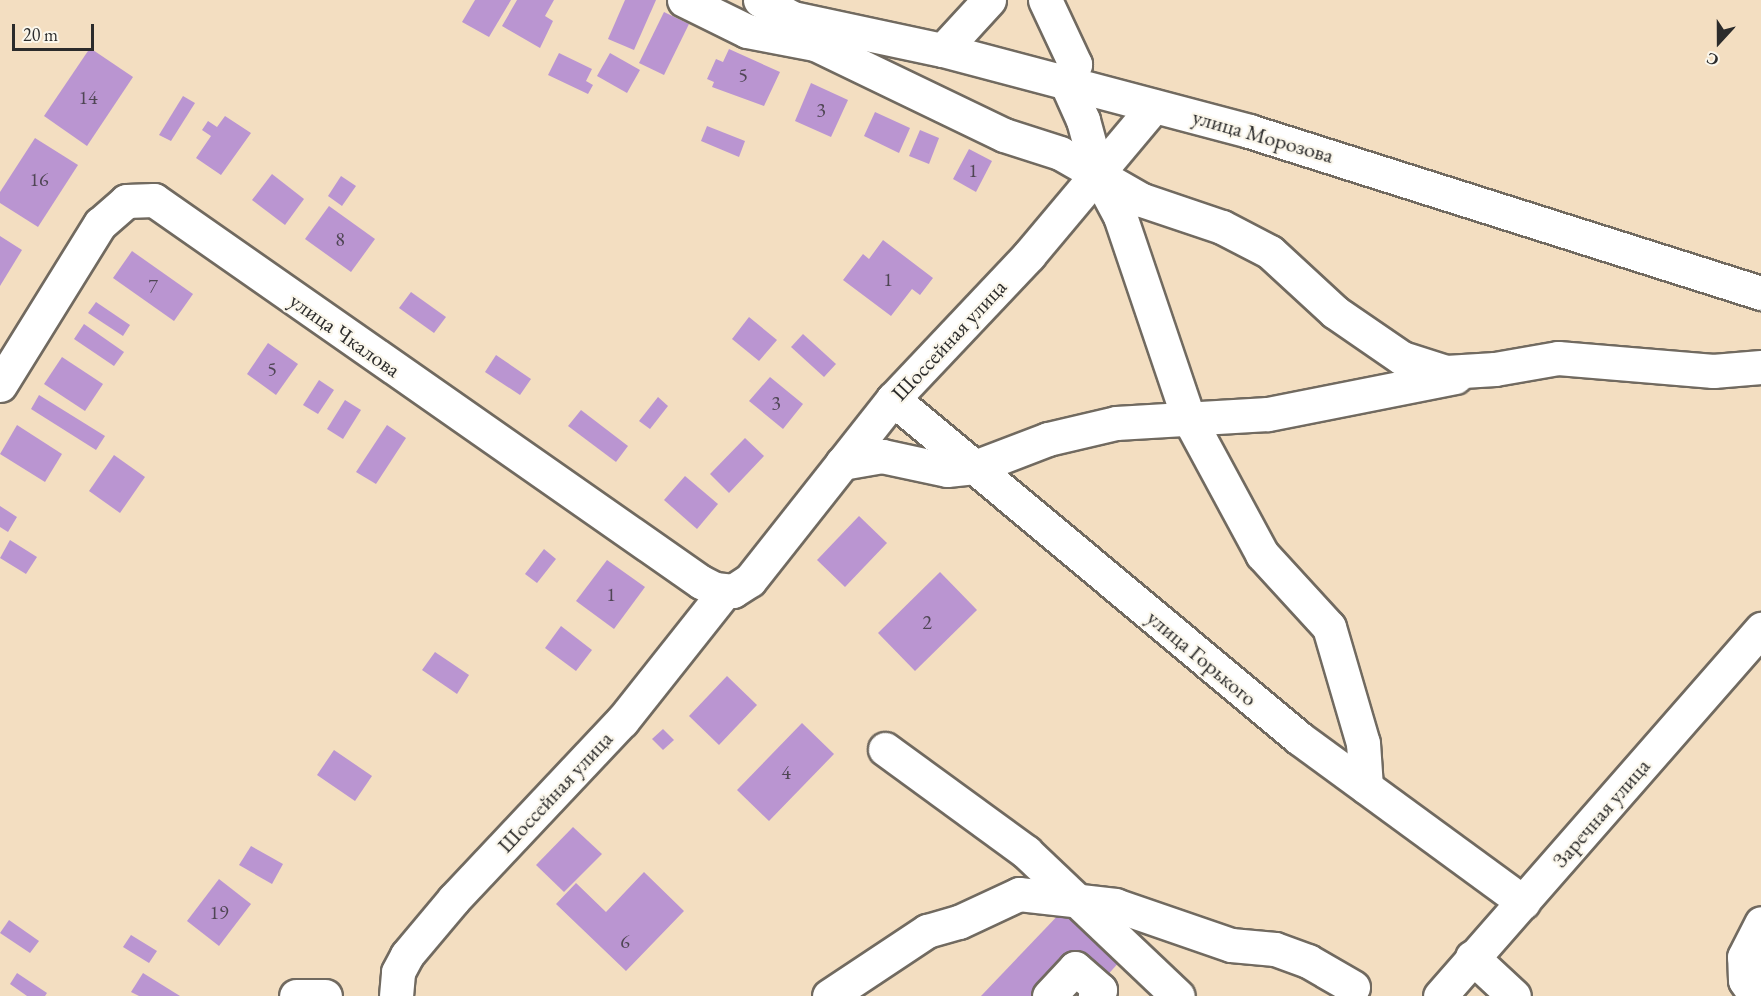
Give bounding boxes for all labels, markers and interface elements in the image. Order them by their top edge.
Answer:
scale bar [15,12,98,50]
north arrow [1689,12,1749,72]
text: 20 m [23,23,58,46]
text: С [1703,47,1721,71]
house number: 5 [738,63,748,87]
house number: 14 [78,85,98,109]
house number: 3 [816,98,826,122]
street label: улица Морозова [1189,103,1337,169]
house number: 1 [968,158,978,182]
house number: 16 [29,167,49,191]
house number: 8 [335,227,345,251]
house number: 1 [883,267,893,291]
house number: 7 [148,274,158,298]
street label: Шоссейная улица [886,274,1012,406]
street label: улица Чкалова [285,287,405,383]
house number: 5 [267,357,277,381]
house number: 3 [771,391,781,415]
house number: 1 [606,582,616,606]
street label: улица Горького [1142,604,1262,712]
house number: 2 [922,610,932,634]
street label: Шоссейная улица [492,726,618,858]
street label: Заречная улица [1547,753,1655,873]
house number: 4 [781,760,791,784]
house number: 19 [209,900,229,924]
house number: 6 [620,929,630,953]

